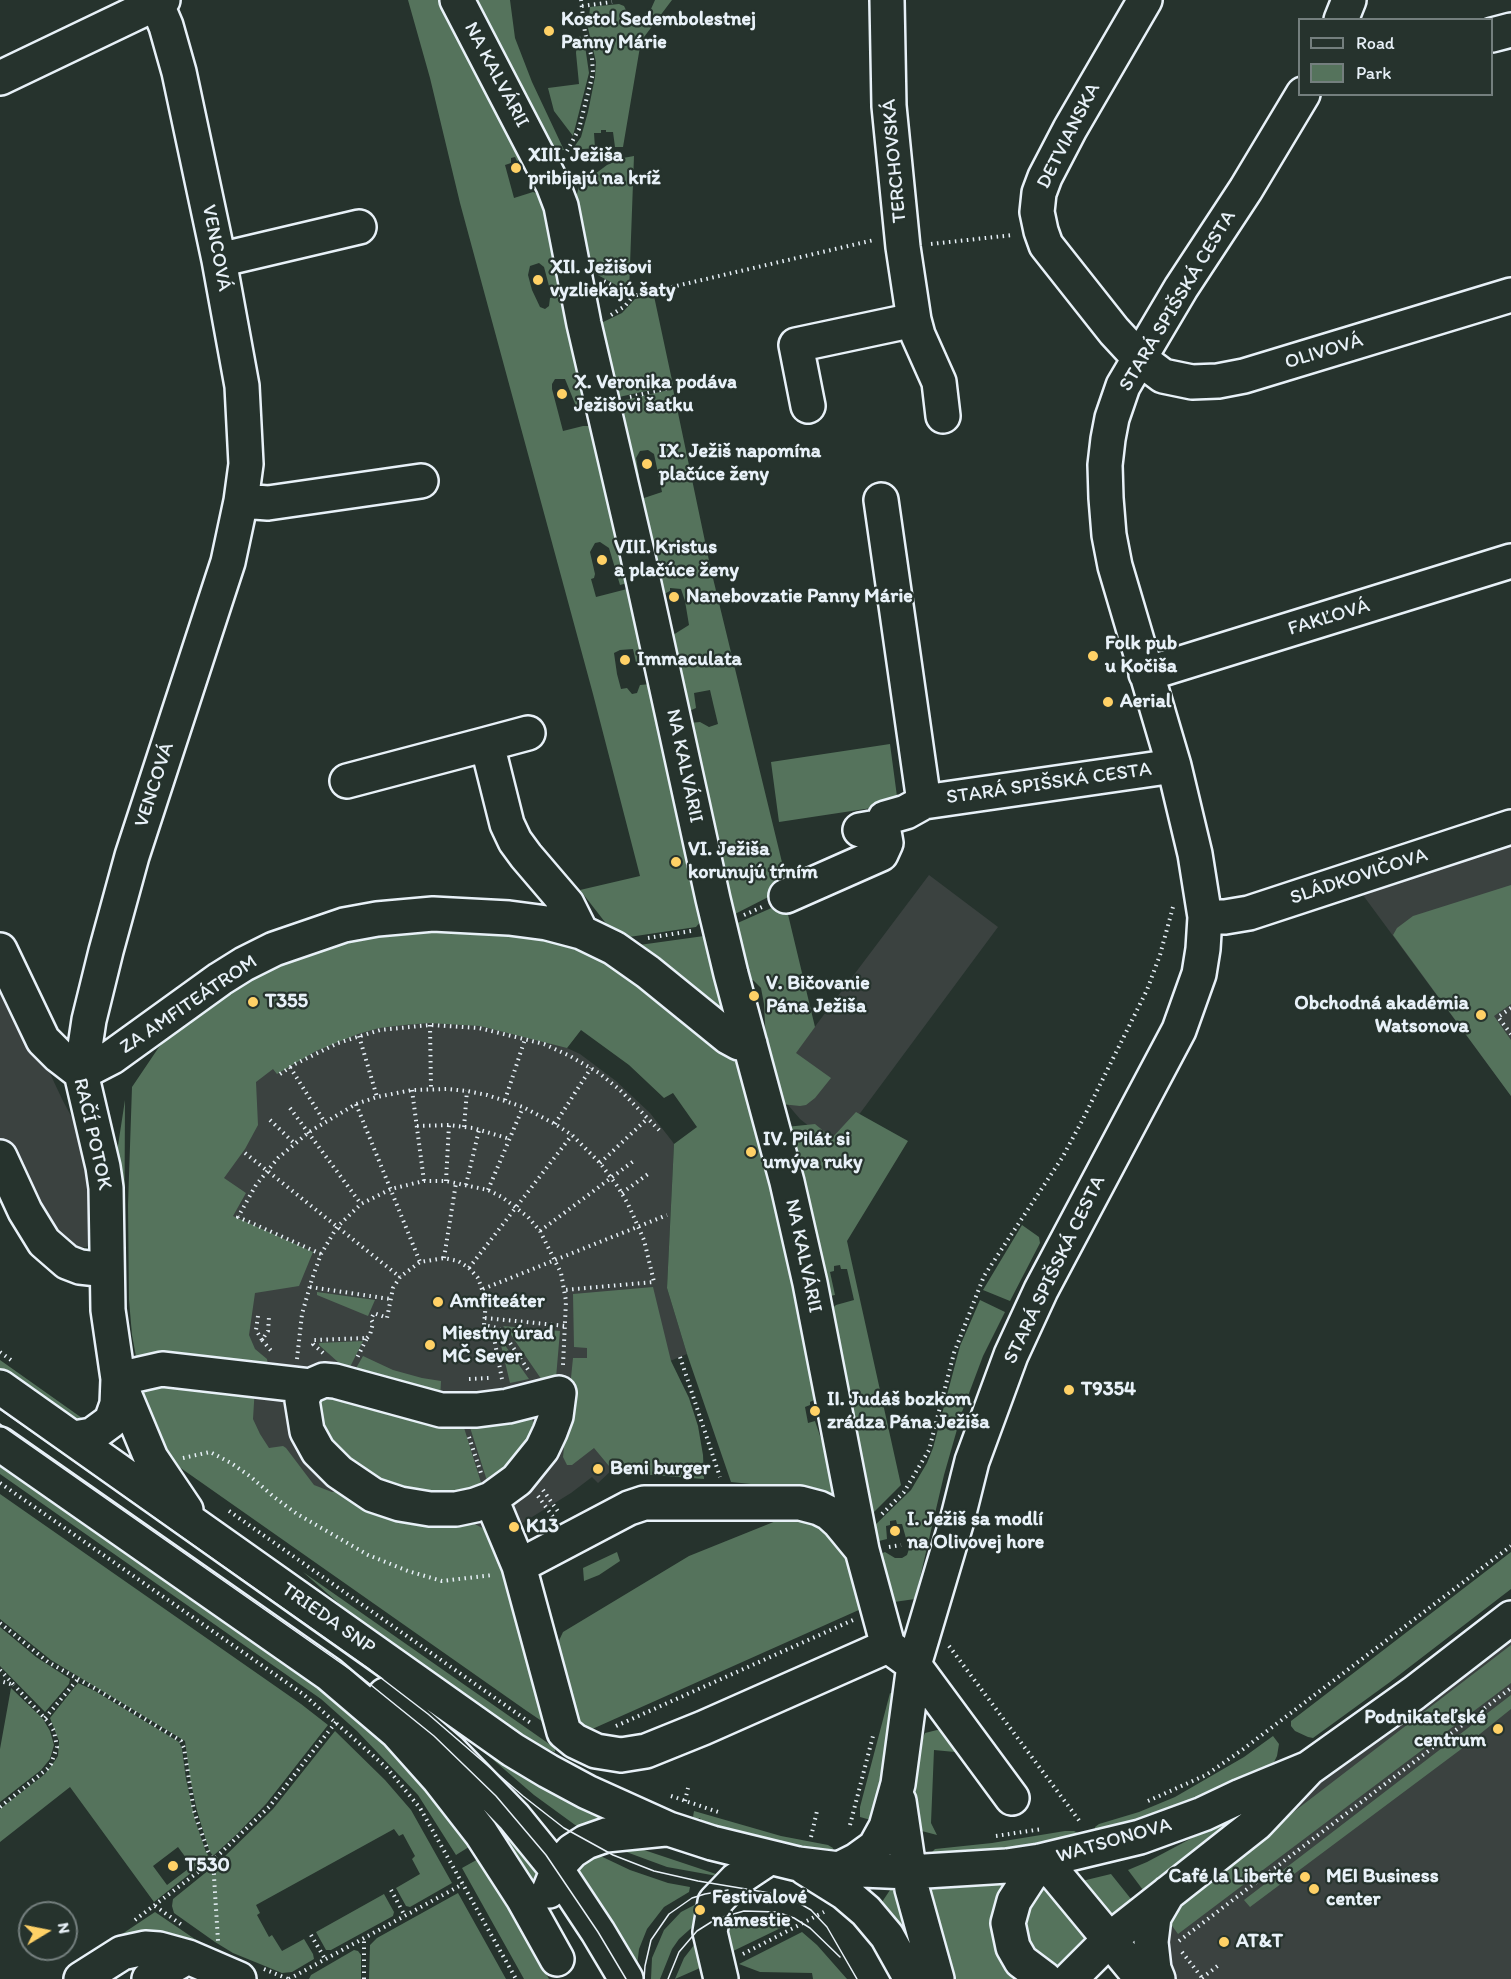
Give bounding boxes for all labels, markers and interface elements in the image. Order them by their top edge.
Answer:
place label: Kostol Sedembolestnej Panny Márie [561,8,756,55]
street label: NA KALVÁRII [458,18,534,132]
legend [1298,18,1493,96]
marker: Kostol Sedembolestnej Panny Márie [542,24,556,38]
text: Road [1356,32,1395,54]
text: Park [1356,62,1391,84]
street label: DETVIANSKA [1032,79,1106,193]
street label: TERCHOVSKÁ [878,98,912,224]
place label: XIII. Ježiša pribíjajú na kríž [528,144,661,191]
marker: XIII. Ježiša pribíjajú na kríž [509,161,523,175]
street label: VENCOVÁ [196,203,236,293]
street label: STARÁ SPIŠSKÁ CESTA [1114,206,1242,396]
place label: XII. Ježišovi vyzliekajú šaty [550,256,675,303]
marker: XII. Ježišovi vyzliekajú šaty [531,273,545,287]
street label: OLIVOVÁ [1282,329,1366,375]
place label: X. Veronika podáva Ježišovi šatku [574,371,737,418]
marker: X. Veronika podáva Ježišovi šatku [555,387,569,401]
place label: IX. Ježiš napomína plačúce ženy [659,440,821,487]
marker: IX. Ježiš napomína plačúce ženy [640,457,654,471]
place label: VIII. Kristus a plačúce ženy [614,536,739,583]
marker: VIII. Kristus a plačúce ženy [595,553,609,567]
place label: Nanebovzatie Panny Márie [686,585,913,609]
marker: Nanebovzatie Panny Márie [667,590,681,604]
street label: FAKĽOVÁ [1285,594,1373,642]
place label: Folk pub u Kočiša [1105,632,1177,679]
place label: Immaculata [637,648,742,672]
marker: Folk pub u Kočiša [1086,649,1100,663]
marker: Immaculata [618,653,632,667]
place label: Aerial [1120,690,1171,714]
marker: Aerial [1101,695,1115,709]
street label: NA KALVÁRII [660,707,708,825]
street label: VENCOVÁ [130,740,180,830]
street label: STARÁ SPIŠSKÁ CESTA [945,758,1153,810]
place label: VI. Ježiša korunujú tŕním [688,838,818,885]
street label: SLÁDKOVIČOVA [1287,843,1431,911]
marker: VI. Ježiša korunujú tŕním [669,855,683,869]
street label: ZA AMFITEÁTROM [116,950,262,1060]
place label: V. Bičovanie Pána Ježiša [766,972,870,1019]
marker: V. Bičovanie Pána Ježiša [747,989,761,1003]
place label: T355 [265,990,308,1014]
place label: Obchodná akadémia Watsonova [1294,992,1469,1039]
marker: T355 [246,995,260,1009]
marker: Obchodná akadémia Watsonova [1474,1008,1488,1022]
street label: RAČÍ POTOK [67,1076,117,1192]
place label: IV. Pilát si umýva ruky [763,1128,863,1175]
marker: IV. Pilát si umýva ruky [744,1145,758,1159]
street label: STARÁ SPIŠSKÁ CESTA [999,1172,1111,1368]
street label: NA KALVÁRII [779,1197,827,1315]
place label: Amfiteáter [450,1290,545,1314]
marker: Amfiteáter [431,1295,445,1309]
place label: Miestny úrad MČ Sever [442,1322,554,1369]
marker: Miestny úrad MČ Sever [423,1338,437,1352]
place label: T9354 [1081,1378,1136,1402]
marker: T9354 [1062,1383,1076,1397]
place label: II. Judáš bozkom zrádza Pána Ježiša [827,1388,990,1435]
marker: II. Judáš bozkom zrádza Pána Ježiša [808,1404,822,1418]
place label: Beni burger [610,1457,710,1481]
marker: Beni burger [591,1462,605,1476]
place label: I. Ježiš sa modlí na Olivovej hore [907,1508,1044,1555]
place label: K13 [526,1515,559,1539]
marker: K13 [507,1520,521,1534]
marker: I. Ježiš sa modlí na Olivovej hore [888,1524,902,1538]
street label: TRIEDA SNP [276,1578,380,1660]
place label: Podnikateľské centrum [1364,1706,1486,1753]
marker: Podnikateľské centrum [1491,1722,1505,1736]
street label: WATSONOVA [1053,1813,1175,1869]
place label: T530 [185,1854,230,1878]
marker: T530 [166,1859,180,1873]
place label: Café la Liberté [1168,1865,1293,1889]
place label: MEI Business center [1326,1865,1439,1912]
marker: Café la Liberté [1298,1870,1312,1884]
marker: MEI Business center [1307,1882,1321,1896]
place label: Festivalové námestie [712,1886,807,1933]
north arrow [18,1901,78,1961]
marker: Festivalové námestie [693,1903,707,1917]
text: N [54,1921,75,1935]
place label: AT&T [1236,1930,1283,1954]
marker: AT&T [1217,1935,1231,1949]

